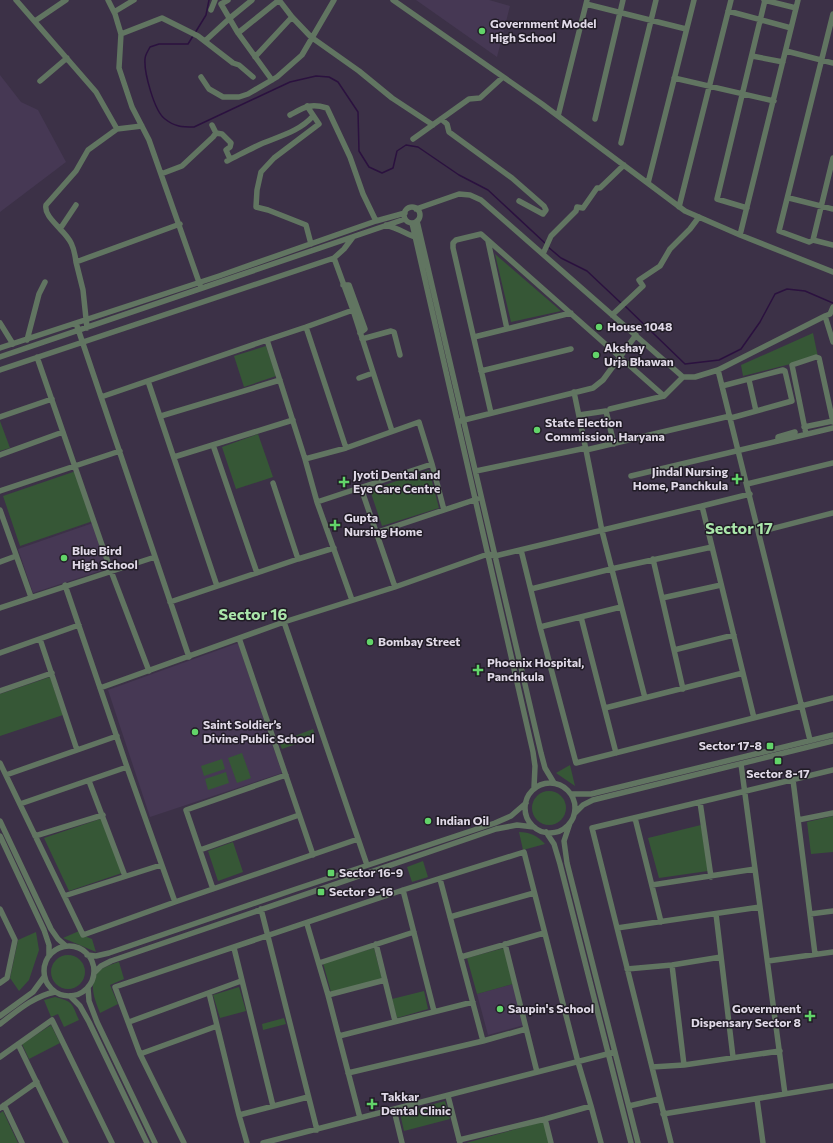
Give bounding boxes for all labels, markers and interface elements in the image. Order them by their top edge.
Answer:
place label: Government Model High School [490,16,597,44]
marker: Government Model High School [477,26,487,36]
place label: House 1048 [607,319,672,333]
marker: House 1048 [594,322,604,332]
place label: Akshay Urja Bhawan [604,340,674,368]
marker: Akshay Urja Bhawan [591,350,601,360]
place label: State Election Commission, Haryana [545,415,665,443]
marker: State Election Commission, Haryana [532,425,542,435]
place label: Jindal Nursing Home, Panchkula [633,464,728,492]
place label: Jyoti Dental and Eye Care Centre [353,467,440,495]
marker: Jindal Nursing Home, Panchkula [731,473,743,485]
marker: Jyoti Dental and Eye Care Centre [338,476,350,488]
place label: Gupta Nursing Home [344,510,422,538]
district label: Sector 17 [705,518,773,537]
marker: Gupta Nursing Home [329,519,341,531]
place label: Blue Bird High School [72,543,138,571]
marker: Blue Bird High School [59,553,69,563]
district label: Sector 16 [219,604,288,623]
place label: Bombay Street [378,634,460,648]
marker: Bombay Street [365,637,375,647]
place label: Phoenix Hospital, Panchkula [487,655,584,683]
marker: Phoenix Hospital, Panchkula [472,664,484,676]
place label: Saint Soldier’s Divine Public School [203,717,315,745]
marker: Saint Soldier’s Divine Public School [190,727,200,737]
place label: Sector 17-8 [699,738,762,752]
marker: Sector 17-8 [765,741,775,751]
marker: Sector 8-17 [773,756,783,766]
place label: Sector 8-17 [746,766,810,780]
place label: Indian Oil [436,813,489,827]
marker: Indian Oil [423,816,433,826]
place label: Sector 16-9 [339,865,403,879]
marker: Sector 16-9 [326,868,336,878]
place label: Sector 9-16 [329,884,393,898]
marker: Sector 9-16 [316,887,326,897]
place label: Saupin's School [508,1001,594,1015]
place label: Government Dispensary Sector 8 [691,1001,801,1029]
marker: Saupin's School [495,1004,505,1014]
marker: Government Dispensary Sector 8 [804,1010,816,1022]
place label: Takkar Dental Clinic [381,1089,451,1117]
marker: Takkar Dental Clinic [366,1098,378,1110]

